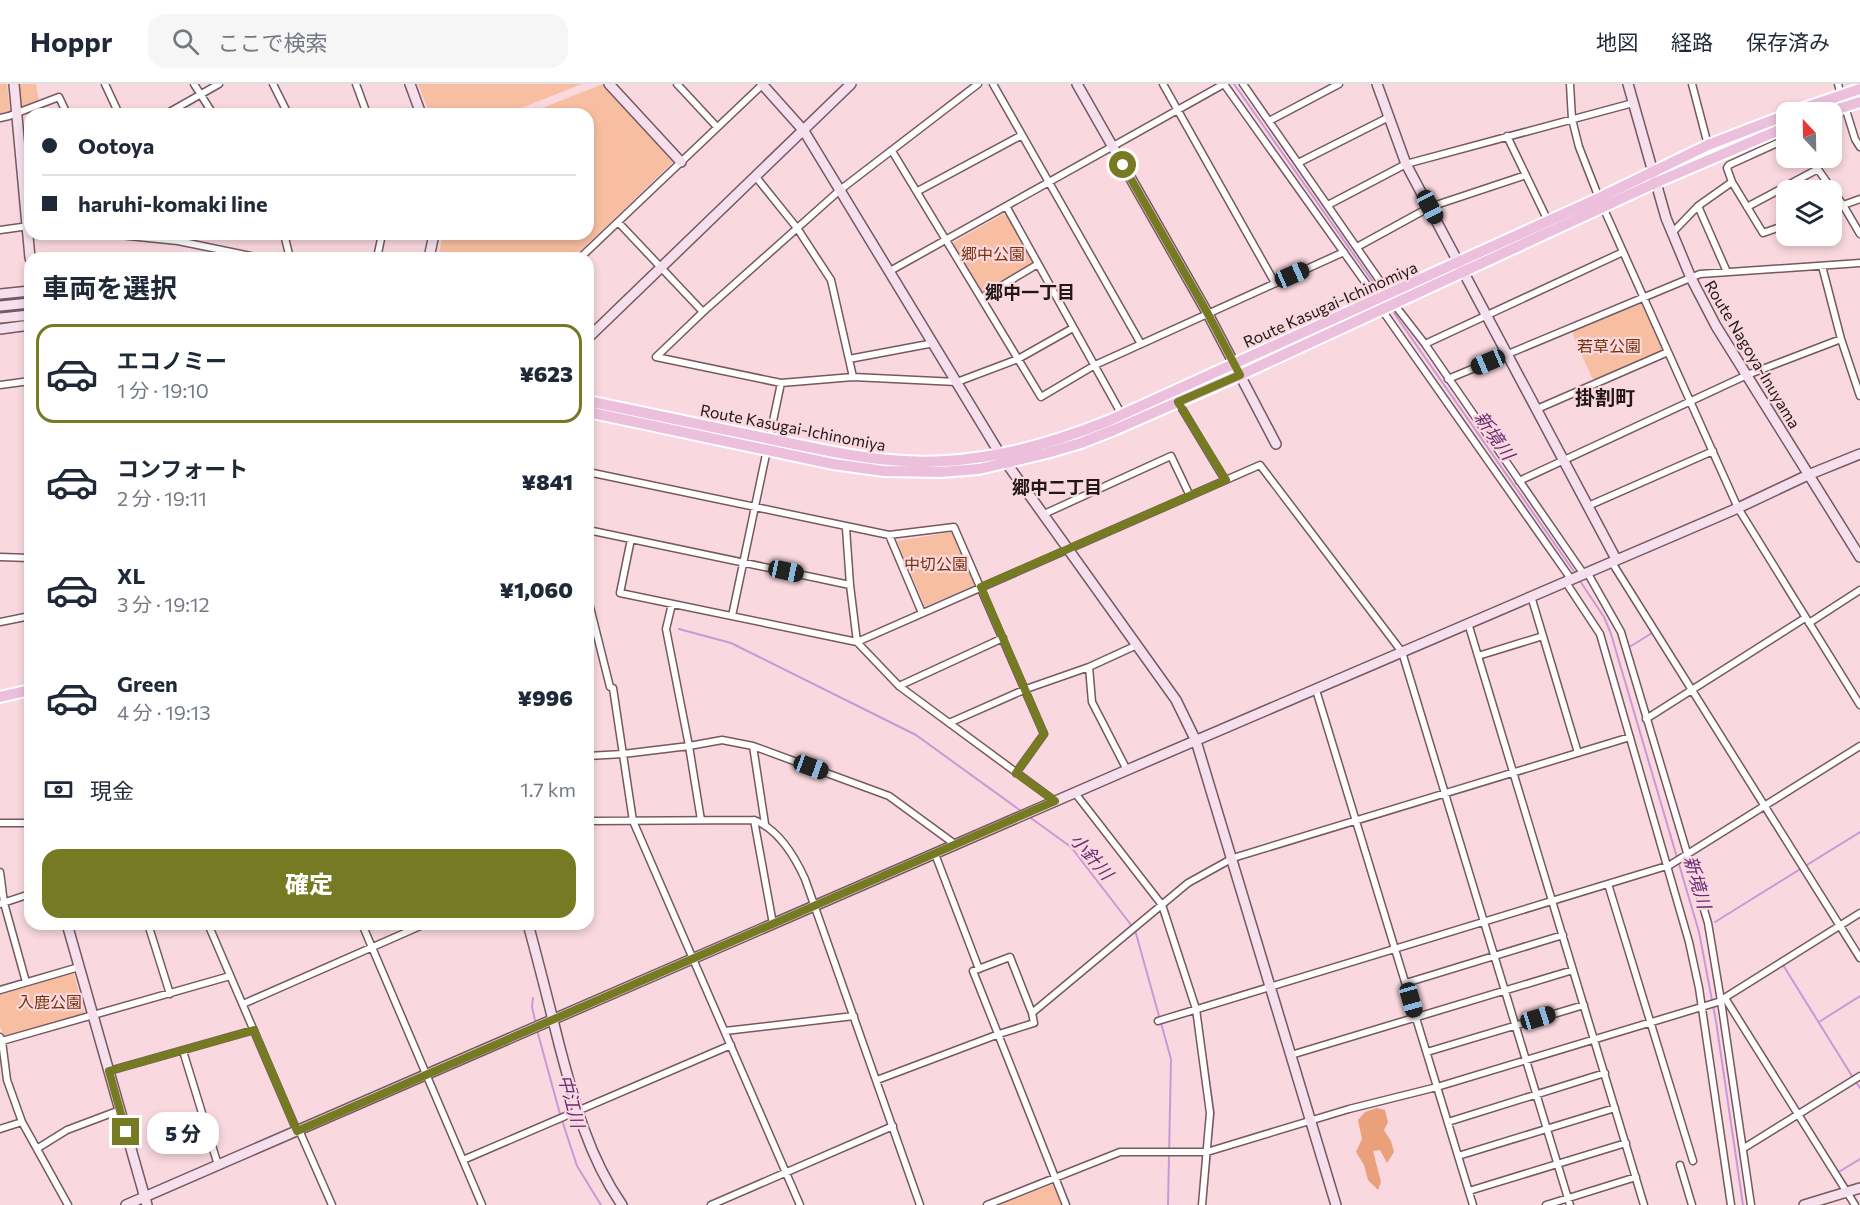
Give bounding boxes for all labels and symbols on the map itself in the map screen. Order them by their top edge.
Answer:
north arrow [1776,102,1842,168]
route start [1109,151,1136,178]
car [1414,187,1446,227]
park label: 郷中公園 [961,244,1025,263]
street label: Route Kasugai-Ichinomiya [1240,257,1420,351]
car [1272,259,1312,291]
street label: Route Nagoya-Inuyama [1701,276,1805,432]
district label: 郷中一丁目 [985,281,1075,303]
park label: 若草公園 [1577,336,1641,355]
car [1468,347,1508,377]
district label: 掛割町 [1575,385,1635,409]
street label: Route Kasugai-Ichinomiya [699,400,887,454]
water label: 新境川 [1471,407,1521,465]
district label: 郷中二丁目 [1012,476,1102,498]
park label: 中切公園 [904,554,968,573]
car [767,558,805,584]
car [791,752,831,782]
water label: 小針川 [1066,828,1119,885]
water label: 新境川 [1680,853,1717,913]
car [1397,980,1425,1020]
park label: 入鹿公園 [18,992,82,1011]
car [1518,1004,1558,1032]
water label: 中江川 [554,1072,590,1132]
callout: 5 分 [147,1111,219,1153]
route end [112,1118,139,1145]

